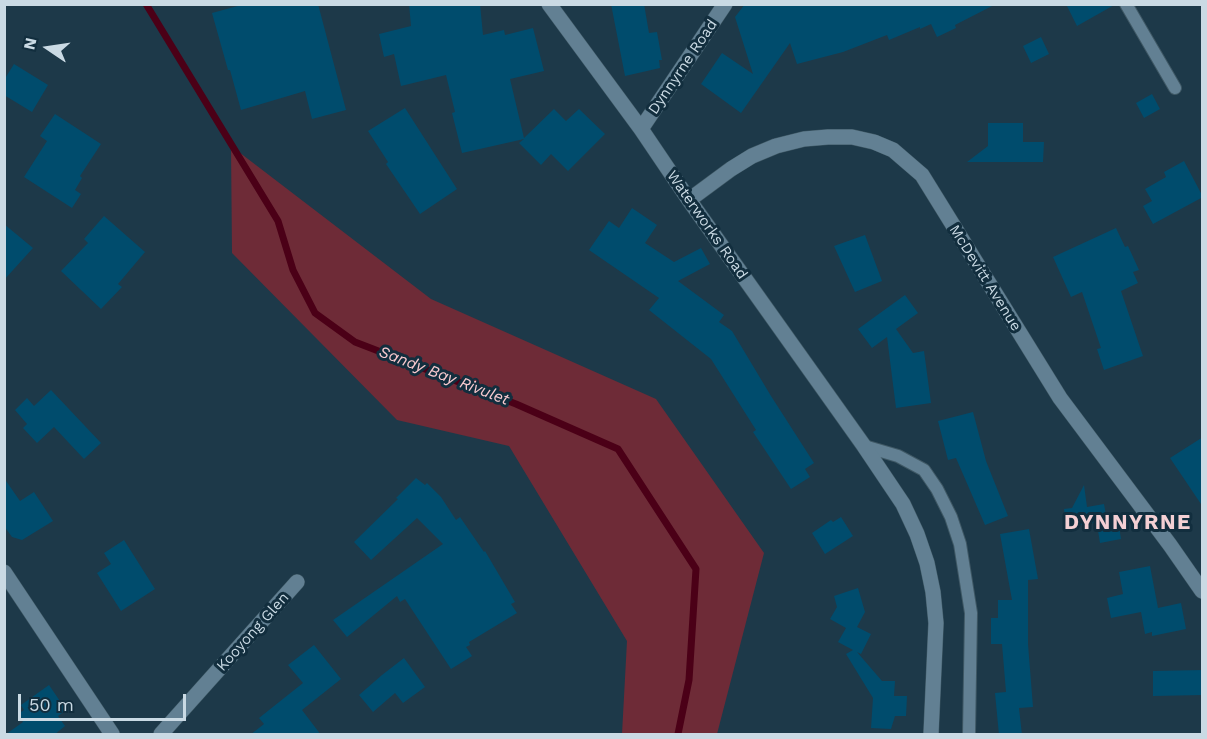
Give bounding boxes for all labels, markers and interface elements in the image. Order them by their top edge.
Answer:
street label: Dynnyrne Road [645,16,721,118]
north arrow [18,18,78,78]
text: N [19,36,41,52]
street label: Waterworks Road [663,167,751,283]
street label: McDevitt Avenue [945,222,1025,334]
water label: Sandy Bay Rivulet [376,342,512,410]
district label: DYNNYRNE [1064,510,1192,536]
street label: Kooyong Glen [213,589,293,675]
scale bar [21,682,189,720]
text: 50 m [29,694,74,715]

